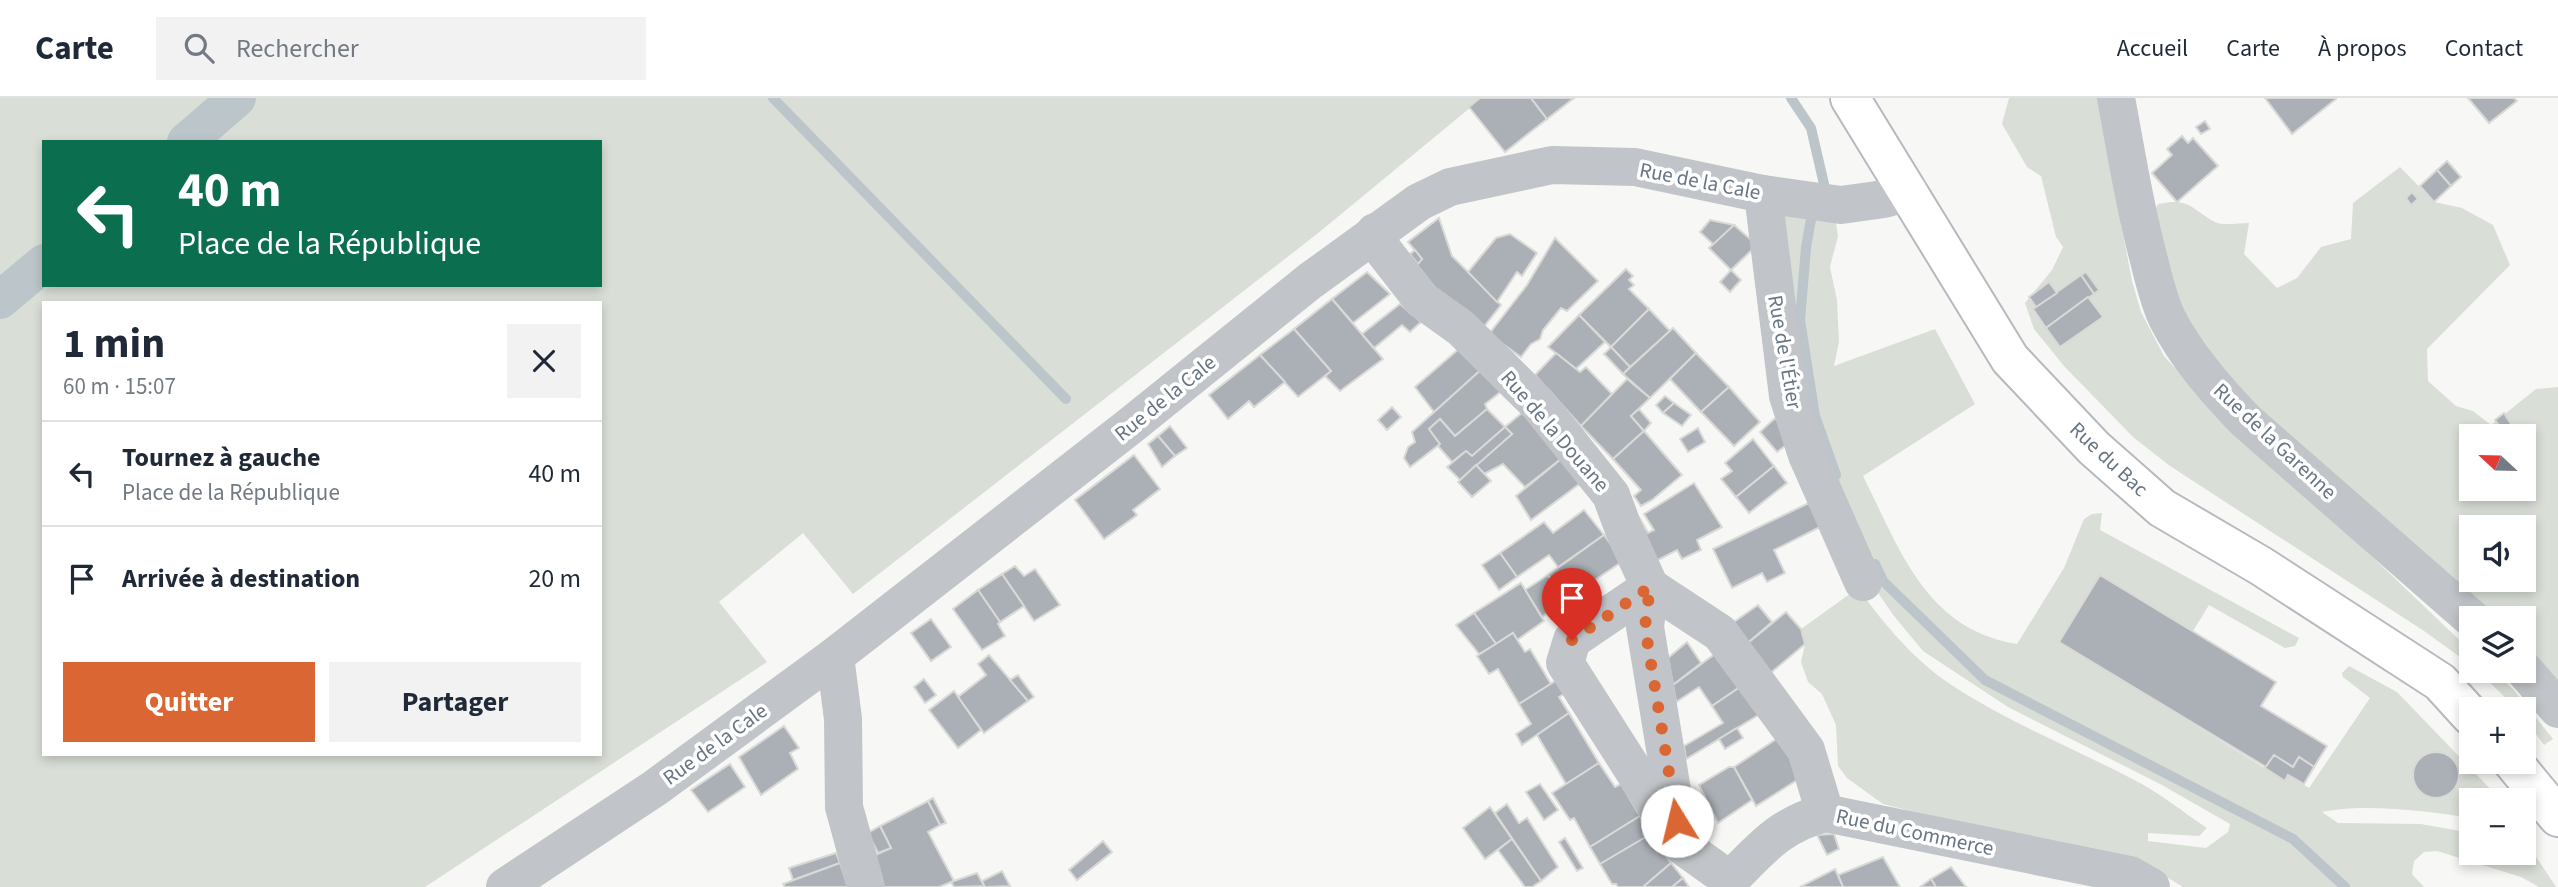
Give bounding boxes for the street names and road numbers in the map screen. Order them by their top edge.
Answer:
street label: Rue de la Cale [1637,155,1763,207]
street label: Rue de l'Étier [1760,293,1810,412]
street label: Rue de la Cale [1108,348,1222,448]
street label: Rue de la Douane [1494,364,1616,498]
street label: Rue de la Garenne [2207,376,2343,506]
street label: Rue du Bac [2063,415,2155,504]
street label: Rue de la Cale [657,696,773,792]
street label: Rue du Commerce [1833,801,1997,863]

